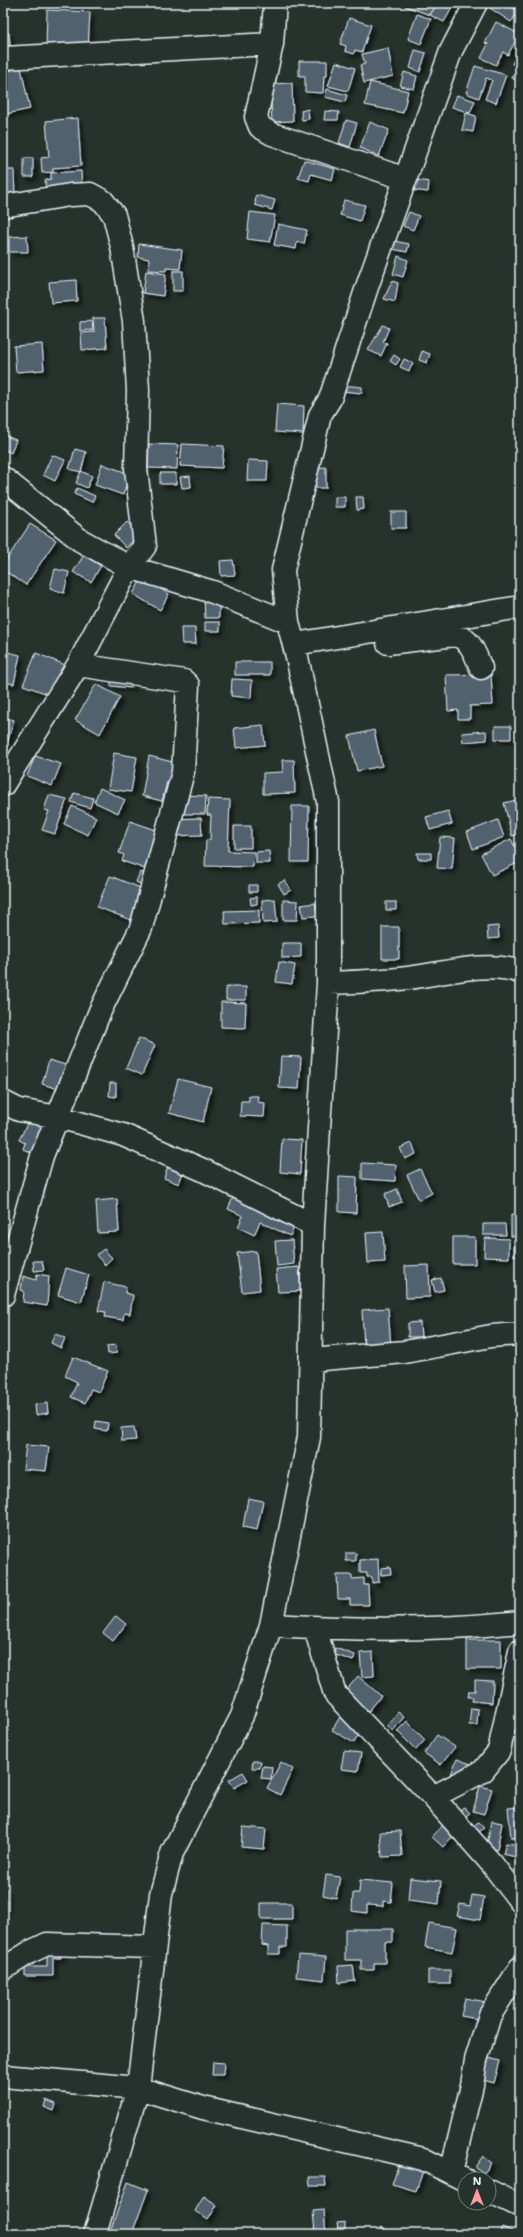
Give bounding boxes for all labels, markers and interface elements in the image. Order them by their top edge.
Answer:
north arrow [457,2171,497,2211]
text: N [473,2174,482,2189]

